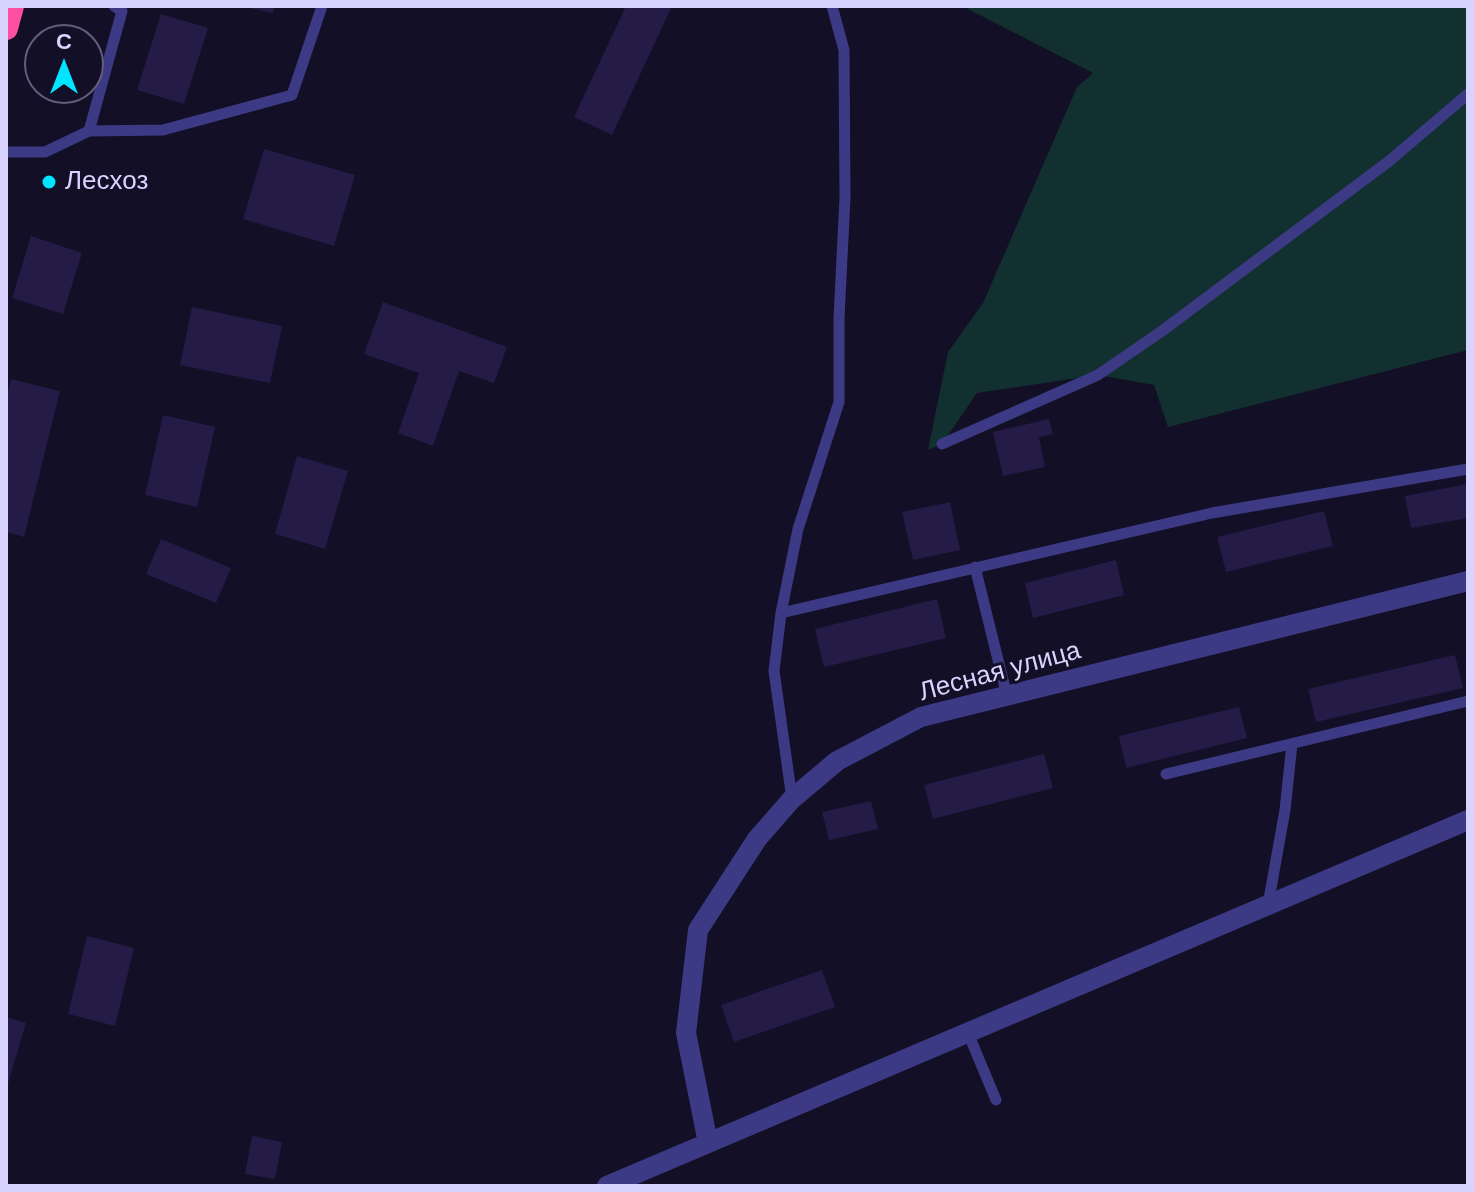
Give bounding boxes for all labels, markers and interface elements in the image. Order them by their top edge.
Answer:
north arrow [24,24,104,104]
text: С [56,29,72,54]
place label: Лесхоз [65,166,148,198]
marker: Лесхоз [40,173,58,191]
street label: Лесная улица [916,635,1084,709]

